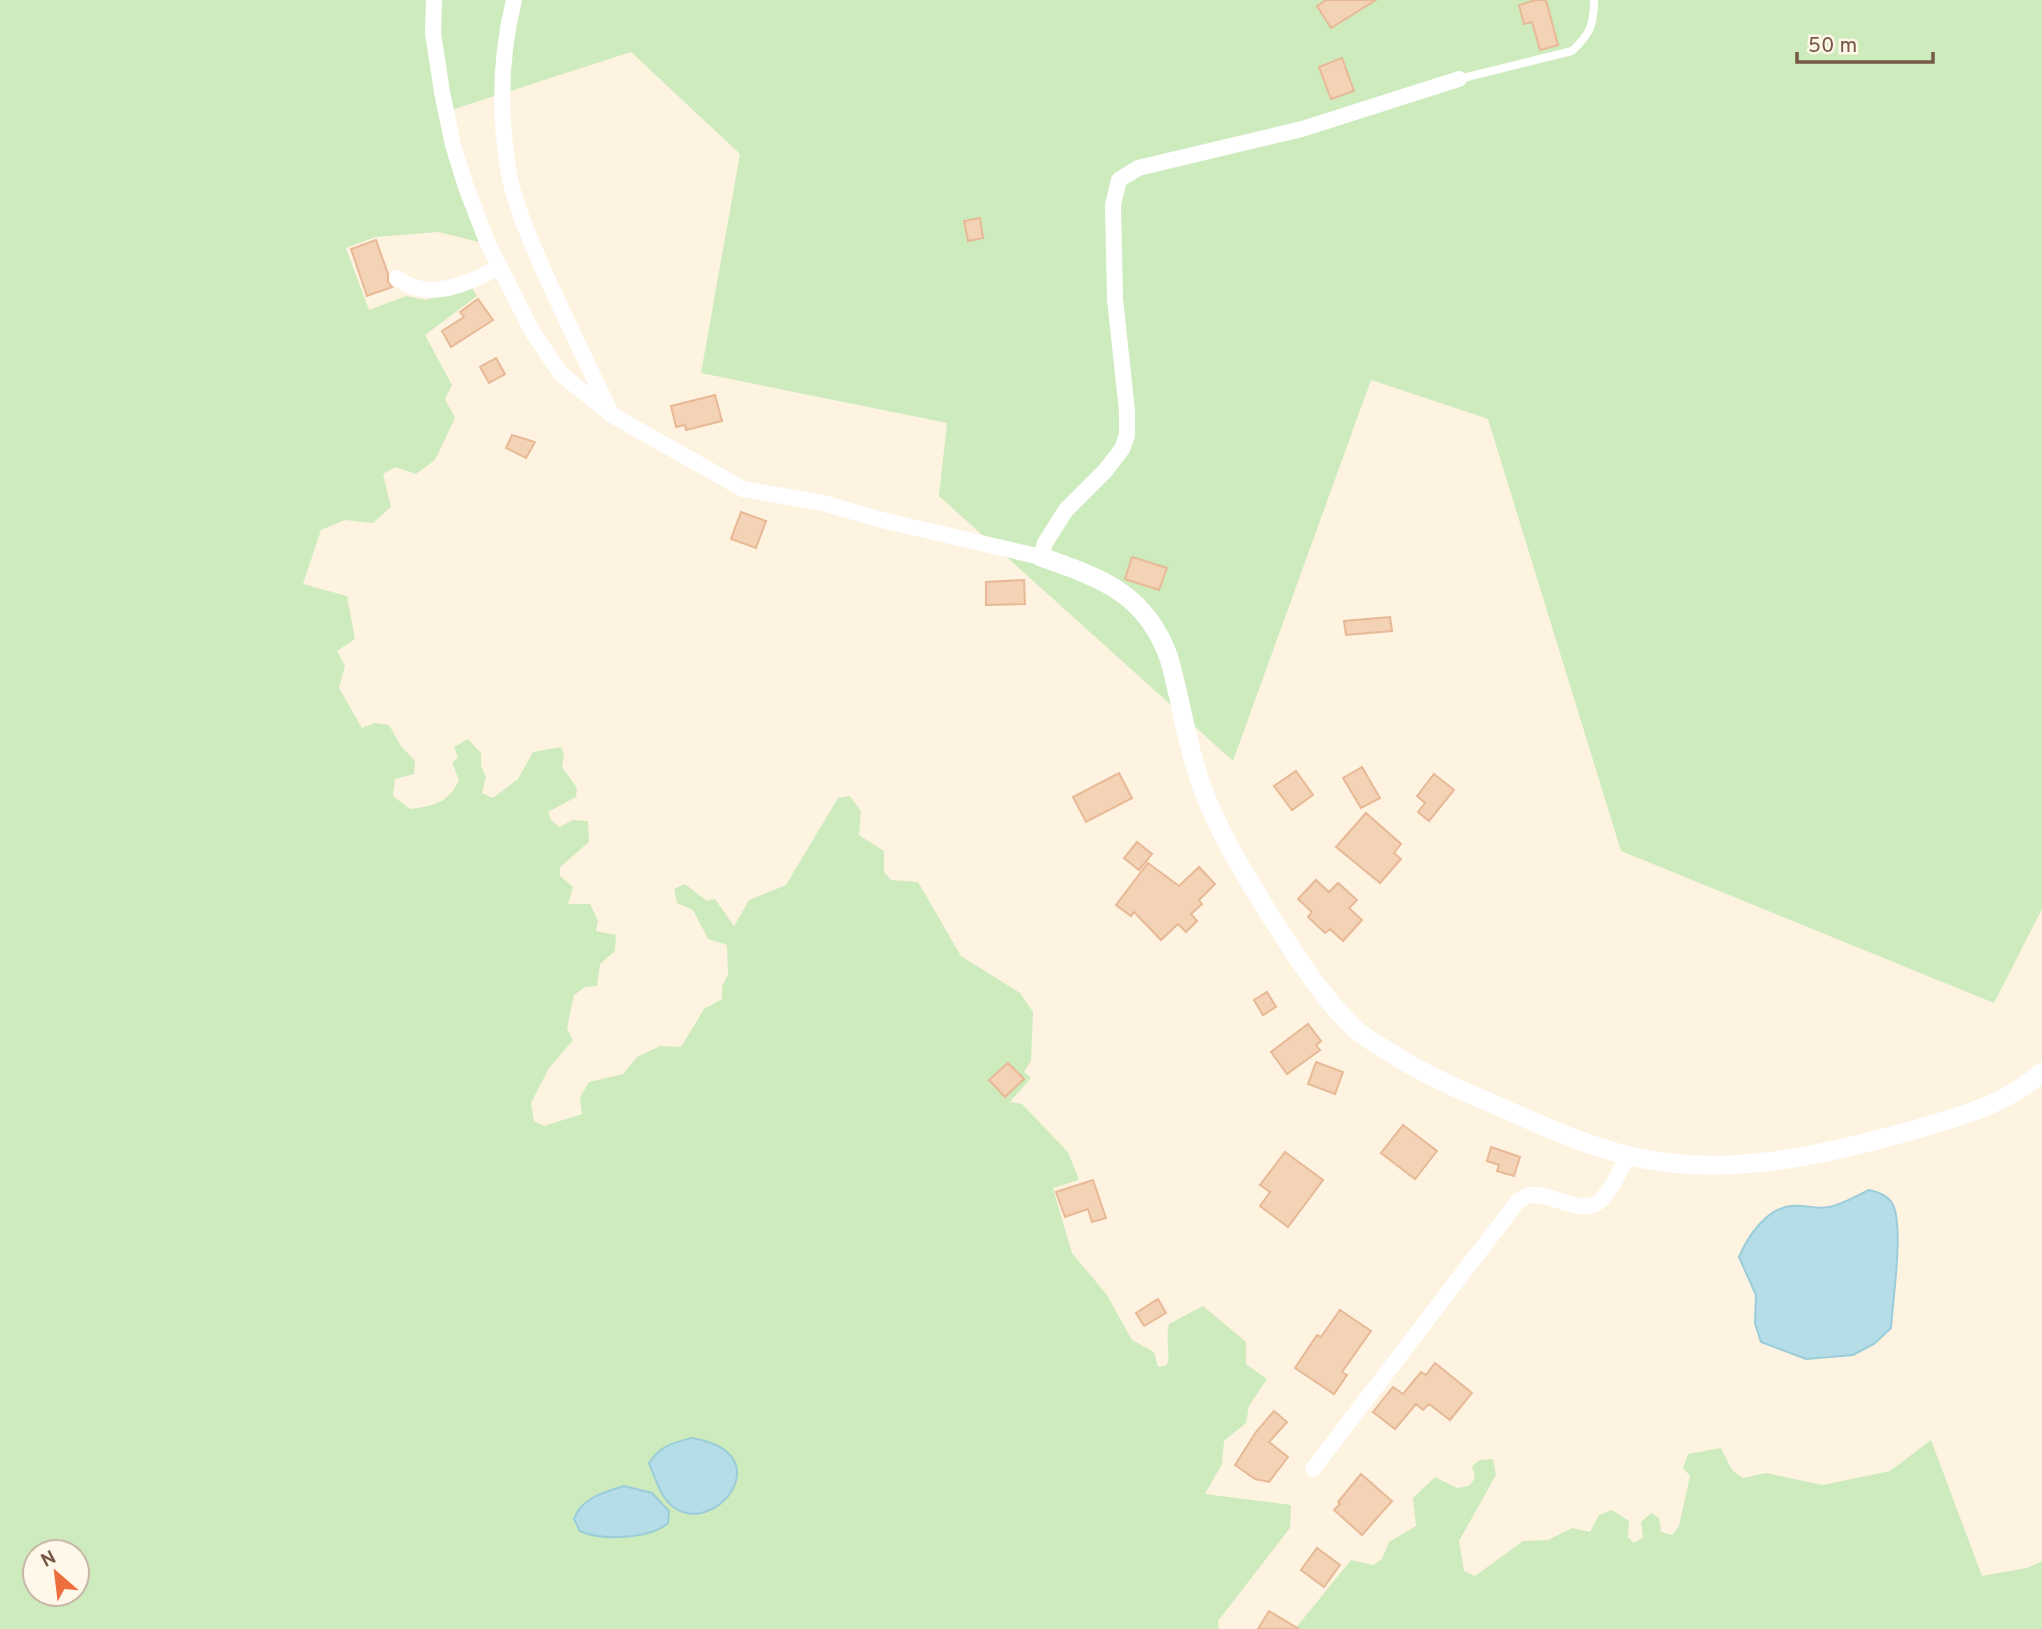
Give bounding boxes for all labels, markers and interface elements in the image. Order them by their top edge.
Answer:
scale bar [1797,21,1934,65]
text: 50 m [1808,33,1857,60]
north arrow [21,1538,91,1608]
text: N [37,1546,61,1574]

